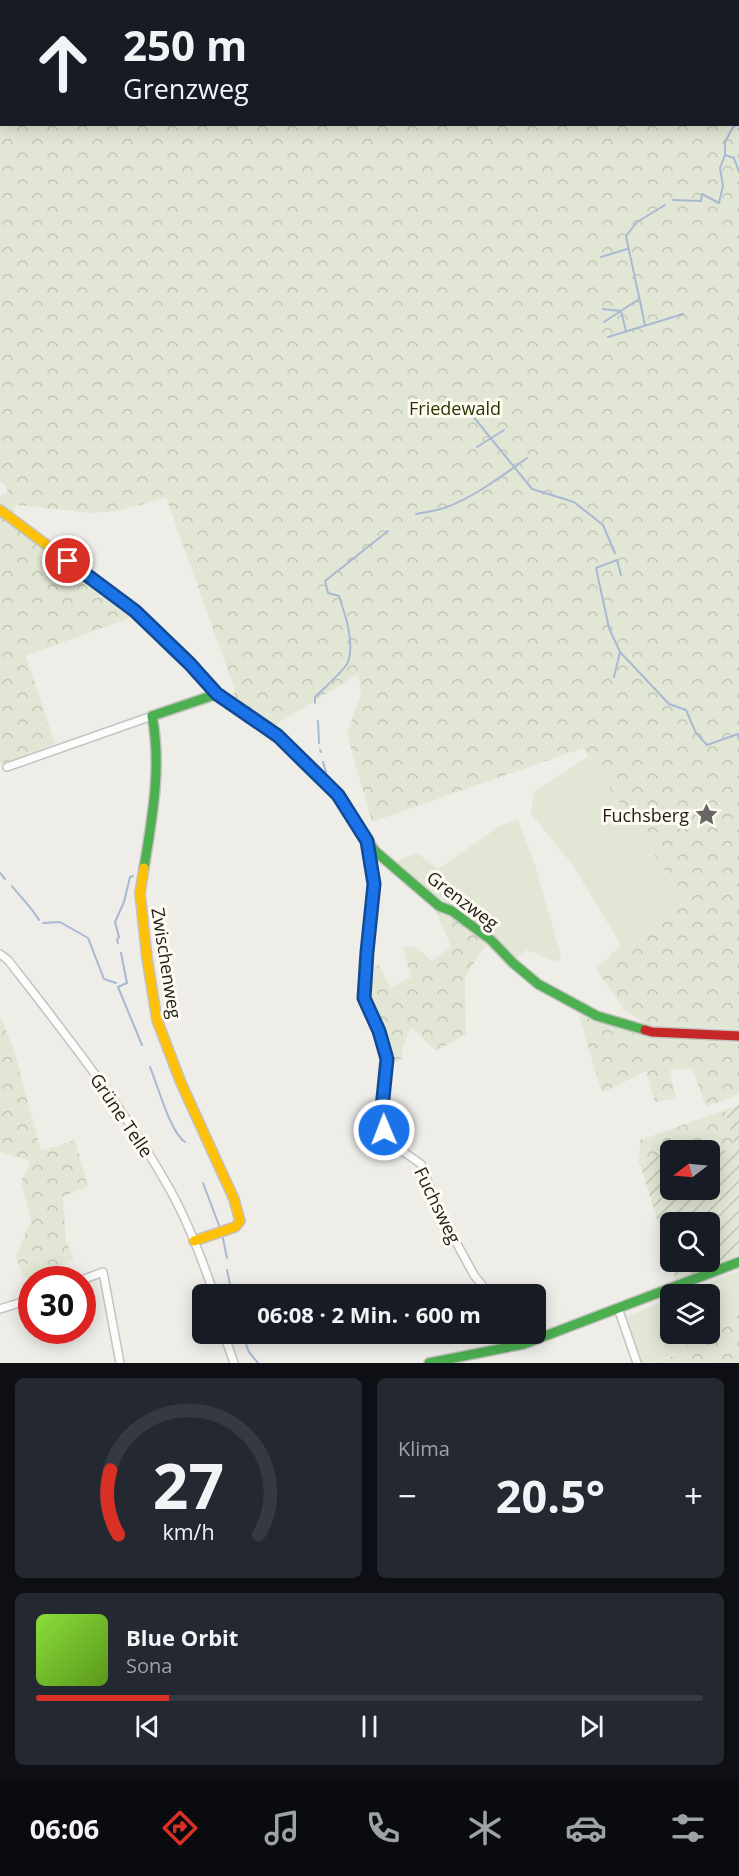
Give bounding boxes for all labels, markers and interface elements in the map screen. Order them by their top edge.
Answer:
text: 250 m [123,16,247,73]
icon: ahead [24,24,102,102]
text: Grenzweg [123,70,249,107]
park label: Friedewald [409,396,501,420]
pin [42,535,93,586]
icon: arrive [51,544,84,577]
place icon: Fuchsberg [694,802,720,828]
place label: Fuchsberg [602,803,689,827]
street label: Grenzweg [422,865,504,935]
street label: Zwischenweg [146,906,188,1020]
street label: Grüne Telle [85,1068,159,1162]
position arrow [352,1098,416,1162]
north arrow [660,1140,720,1200]
map controls [660,1140,720,1344]
street label: Fuchsweg [409,1163,467,1247]
button: search [660,1212,720,1272]
speed limit sign: 30 [18,1266,96,1344]
button: layers [660,1284,720,1344]
text: 06:08 · 2 Min. · 600 m [257,1299,481,1329]
text: Klima [398,1435,450,1462]
text: 27 [153,1442,224,1527]
text: 20.5° [496,1465,605,1526]
text: − [398,1473,417,1518]
text: + [684,1473,703,1518]
text: km/h [162,1517,215,1546]
text: Blue Orbit [126,1622,238,1652]
text: Sona [126,1652,172,1679]
icon: previous [131,1710,164,1743]
icon: pause [353,1710,386,1743]
icon: next [575,1710,608,1743]
icon: directions [159,1807,201,1849]
icon: music [261,1807,303,1849]
icon: phone [362,1807,404,1849]
icon: climate [464,1807,506,1849]
icon: car [565,1807,607,1849]
icon: filters [667,1807,709,1849]
text: 06:06 [30,1810,99,1847]

